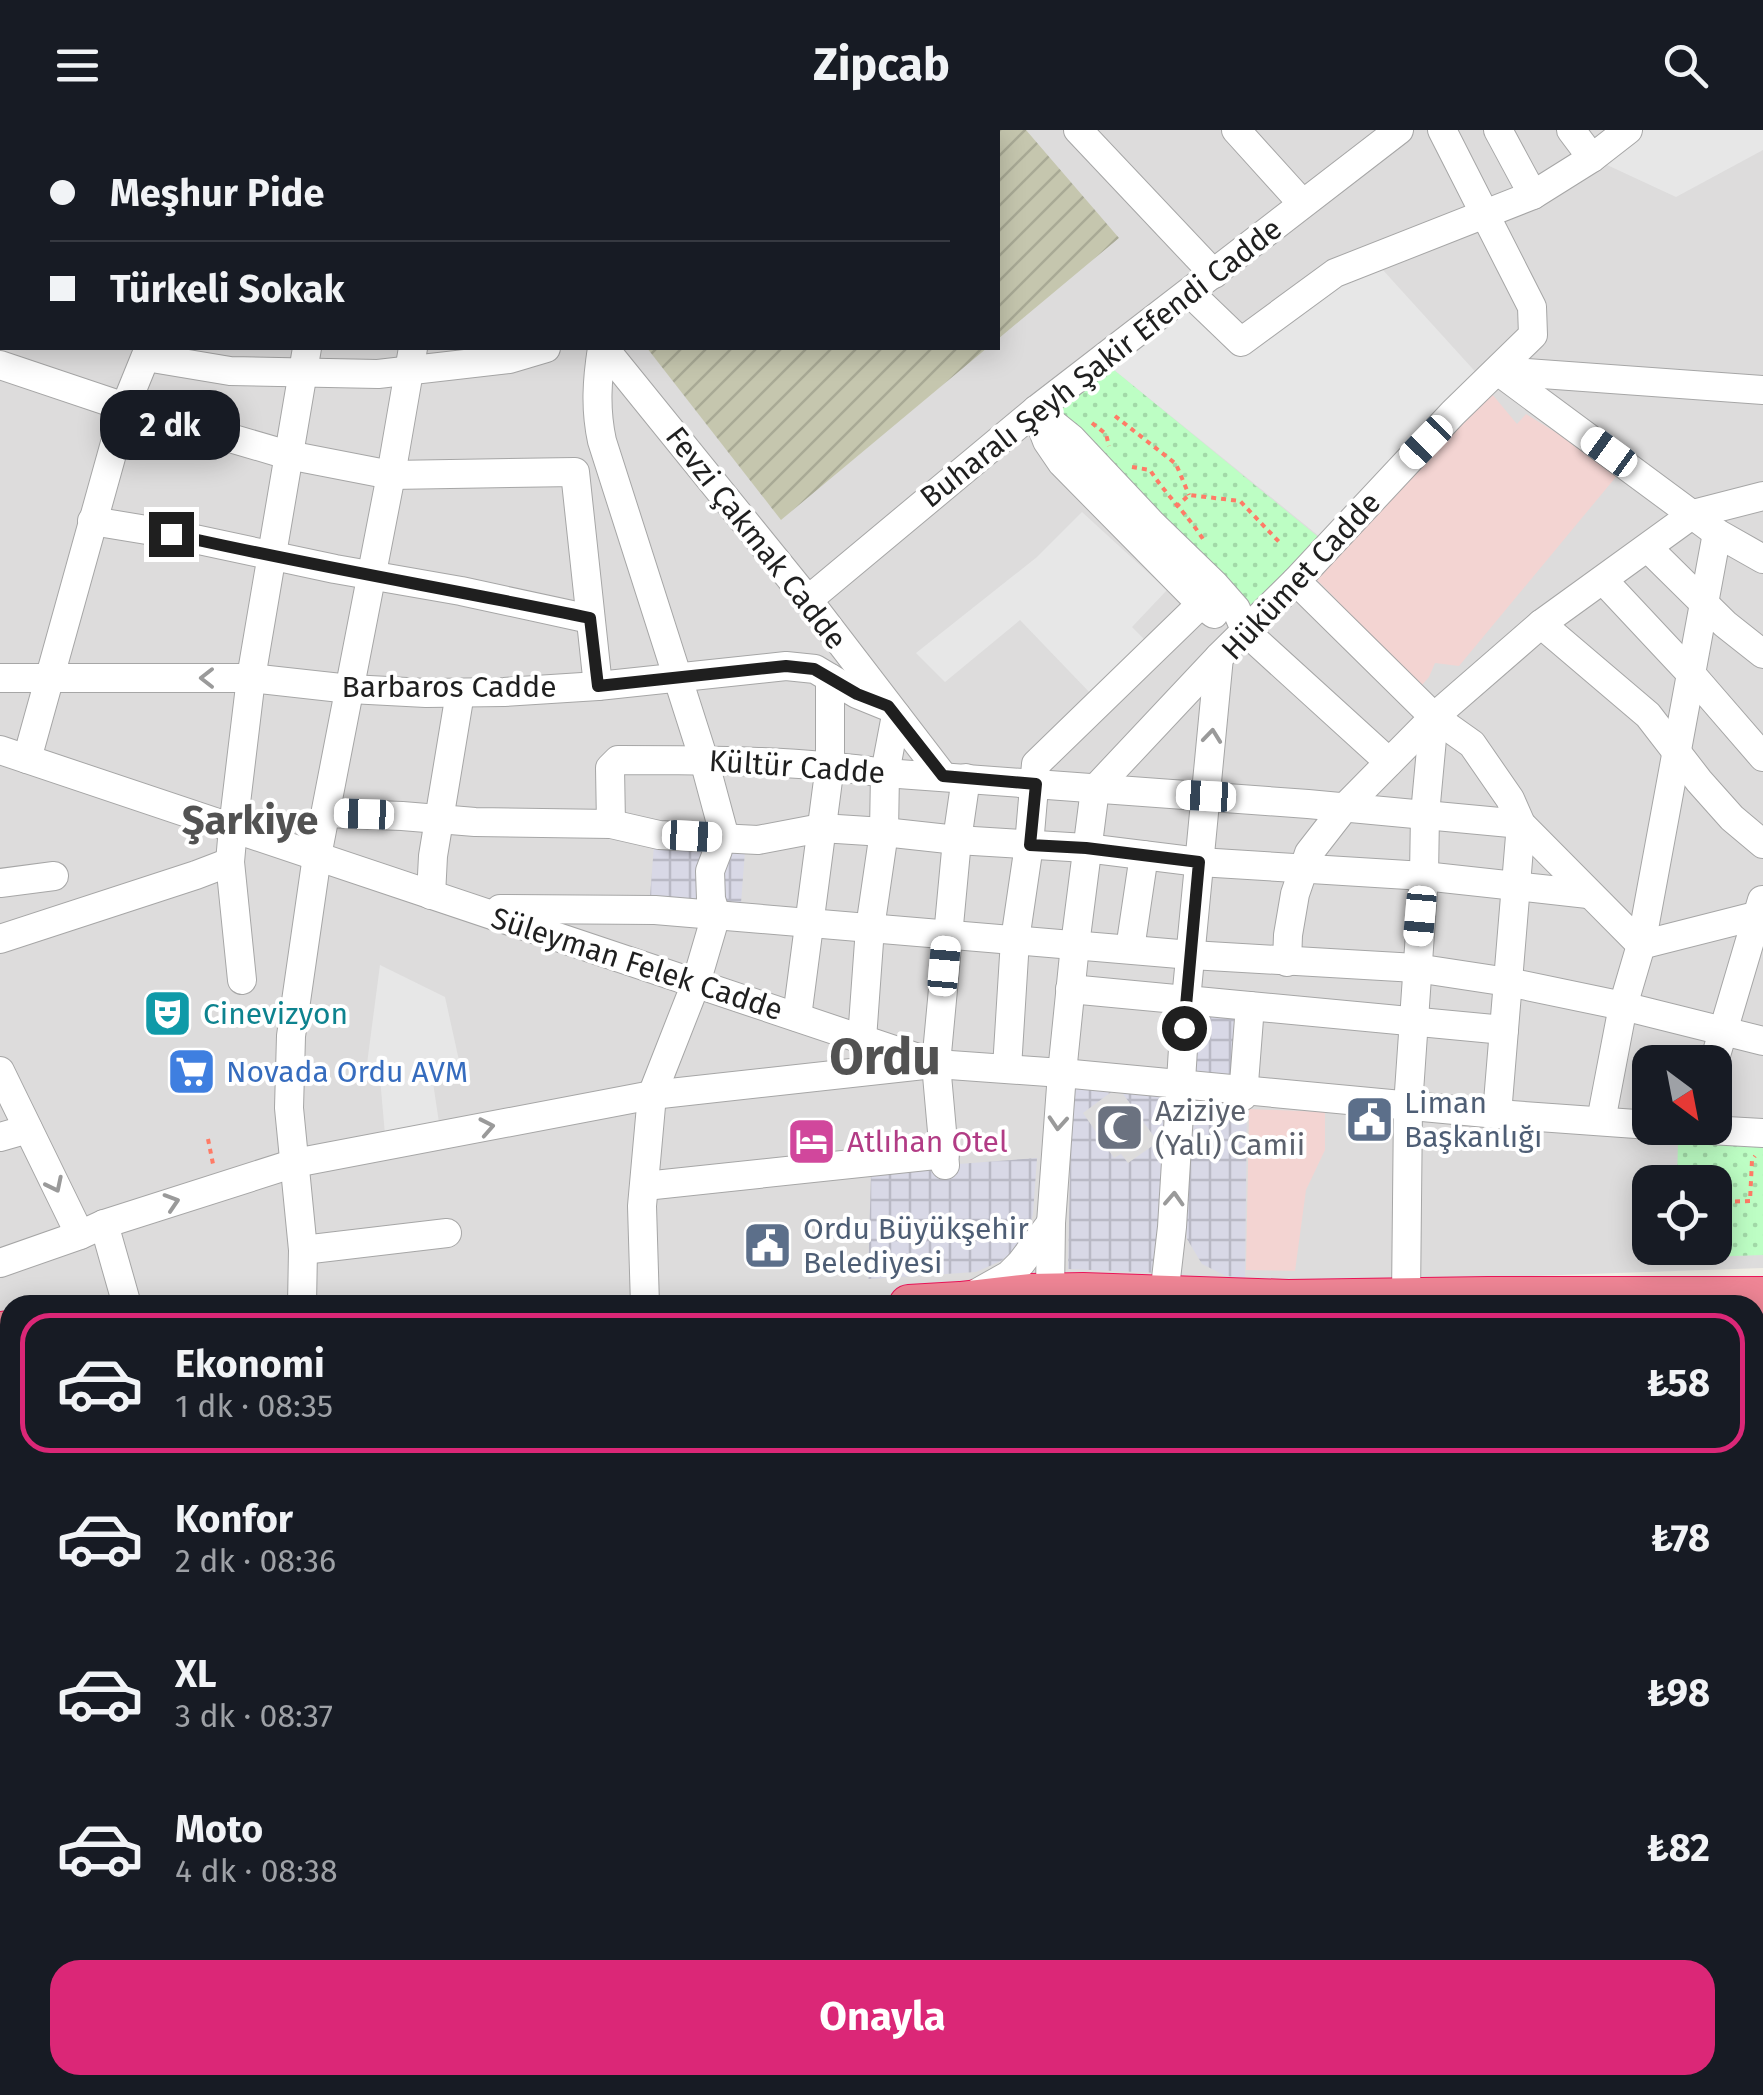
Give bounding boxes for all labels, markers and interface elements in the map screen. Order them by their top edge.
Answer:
icon: menu [50,38,105,93]
text: Zipcab [813,38,950,92]
icon: search [1658,38,1713,93]
text: Meşhur Pide [110,170,324,216]
street label: Buharalı Şeyh Şakir Efendi Cadde [913,211,1289,515]
text: Türkeli Sokak [110,266,345,312]
callout: 2 dk [101,389,241,459]
text: 2 dk [140,406,201,444]
car [1394,410,1458,474]
street label: Fevzi Çakmak Cadde [658,419,854,657]
car [1576,422,1642,482]
street label: Hükümet Cadde [1214,485,1388,667]
route end [149,512,194,557]
one-way arrow [199,667,214,689]
street label: Barbaros Cadde [341,669,557,705]
one-way arrow [1200,728,1222,744]
street label: Kültür Cadde [708,743,886,791]
car [1175,779,1237,813]
district label: Şarkiye [182,797,318,845]
car [333,798,395,830]
car [661,819,723,853]
car [1402,885,1438,947]
street label: Süleyman Felek Cadde [487,900,787,1028]
car [926,935,962,997]
theatre icon: Cinevizyon [142,988,194,1040]
place label: Cinevizyon [203,996,348,1032]
route start [1162,1006,1207,1051]
district label: Ordu [829,1027,941,1087]
north arrow [1632,1045,1732,1145]
map controls [1632,1045,1732,1265]
supermarket icon: Novada Ordu AVM [165,1046,217,1098]
place label: Novada Ordu AVM [226,1054,468,1090]
place label: Liman Başkanlığı [1404,1085,1542,1155]
place label: Aziziye (Yalı) Camii [1155,1093,1305,1163]
public building icon: Liman Başkanlığı [1343,1094,1395,1146]
mosque icon: Aziziye (Yalı) Camii [1094,1102,1146,1154]
one-way arrow [1048,1115,1070,1131]
hotel icon: Atlıhan Otel [786,1116,838,1168]
one-way arrow [479,1117,496,1138]
place label: Atlıhan Otel [847,1124,1008,1160]
button: locate [1632,1165,1732,1265]
one-way arrow [43,1174,63,1192]
one-way arrow [1163,1191,1184,1207]
one-way arrow [163,1194,180,1214]
place label: Ordu Büyükşehir Belediyesi [803,1211,1029,1281]
public building icon: Ordu Büyükşehir Belediyesi [742,1220,794,1272]
icon: car [55,1338,145,1428]
text: Ekonomi [175,1341,325,1387]
text: ₺58 [1647,1360,1710,1406]
text: 1 dk · 08:35 [175,1387,333,1425]
icon: car [55,1493,145,1583]
text: Konfor [175,1496,293,1542]
text: ₺78 [1651,1515,1710,1561]
text: 2 dk · 08:36 [175,1542,336,1580]
icon: car [55,1648,145,1738]
text: XL [175,1651,217,1697]
text: ₺98 [1647,1670,1710,1716]
text: 3 dk · 08:37 [175,1697,333,1735]
icon: car [55,1803,145,1893]
text: Moto [175,1806,263,1852]
text: ₺82 [1647,1825,1710,1871]
text: 4 dk · 08:38 [175,1852,338,1890]
button: Onayla [50,1960,1715,2075]

